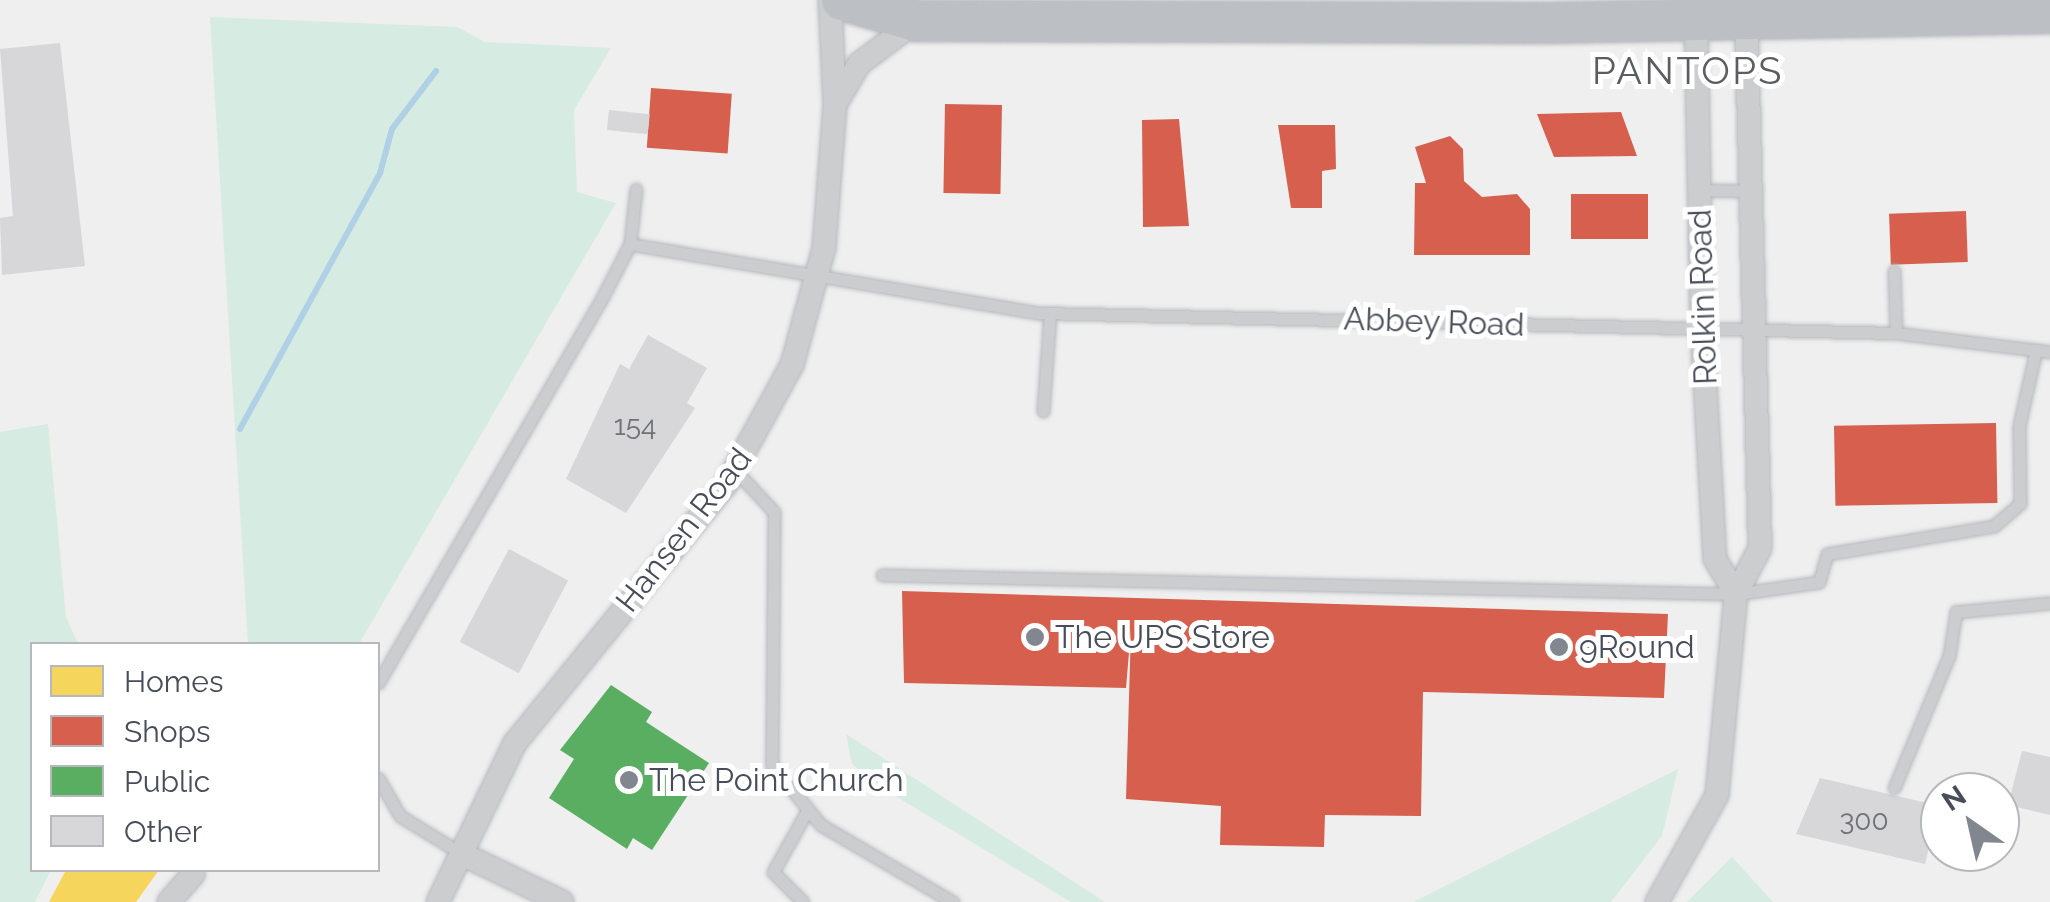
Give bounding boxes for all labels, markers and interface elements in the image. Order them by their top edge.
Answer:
district label: PANTOPS [1592,48,1784,94]
street label: Rolkin Road [1681,209,1725,385]
street label: Abbey Road [1343,300,1525,344]
house number: 154 [614,409,656,443]
street label: Hansen Road [608,440,760,620]
place label: The UPS Store [1055,618,1270,656]
marker: The UPS Store [1024,626,1046,648]
place label: 9Round [1579,628,1695,666]
marker: 9Round [1548,636,1570,658]
legend [30,642,380,872]
text: Homes [124,664,223,699]
text: Shops [124,714,211,749]
place label: The Point Church [649,761,904,799]
text: Public [124,764,210,799]
marker: The Point Church [618,769,640,791]
north arrow [1920,772,2020,872]
text: N [1936,779,1972,818]
house number: 300 [1839,804,1889,838]
text: Other [124,814,202,849]

